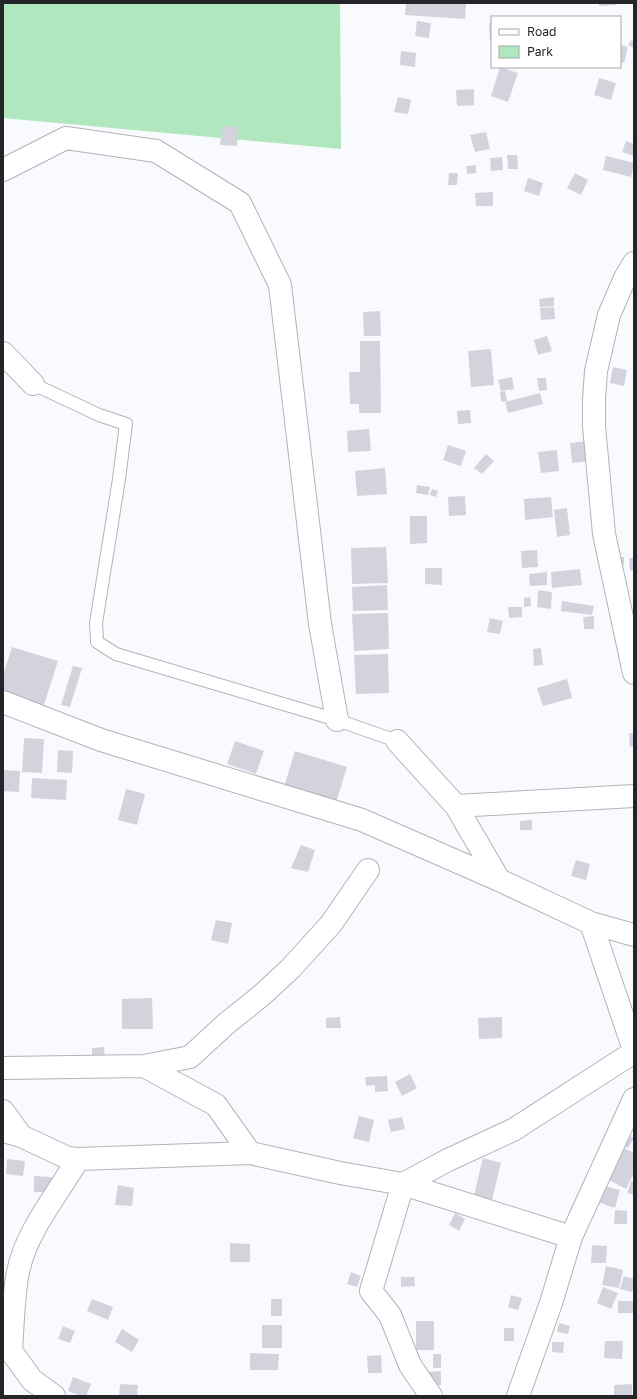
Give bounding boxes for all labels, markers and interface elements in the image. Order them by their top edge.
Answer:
legend [491,16,621,68]
text: Road [527,24,556,39]
text: Park [527,44,553,59]

